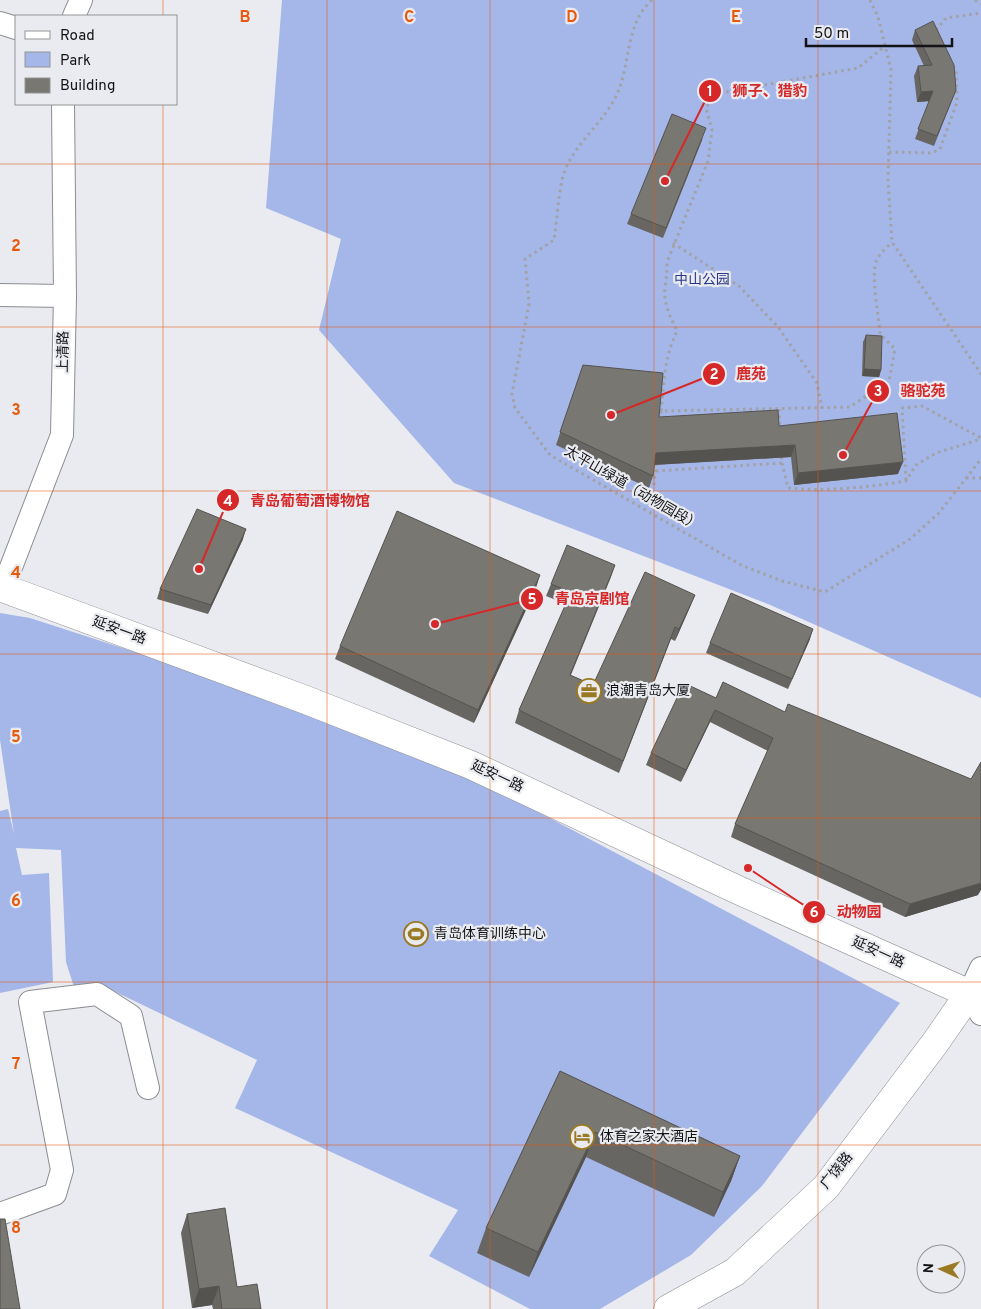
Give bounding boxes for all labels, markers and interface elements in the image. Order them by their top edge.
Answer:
text: B [239,8,251,28]
text: C [404,8,414,28]
text: D [566,8,578,28]
text: E [731,8,741,28]
legend [15,15,178,105]
scale bar [806,15,952,47]
text: 50 m [814,25,849,44]
text: Road [60,27,95,46]
text: Park [60,52,91,71]
callout: 狮子、猎豹 [697,76,817,106]
text: Building [60,77,115,96]
text: 1 [707,83,713,102]
text: 狮子、猎豹 [732,83,808,102]
text: 2 [11,237,21,257]
park label: 中山公园 [674,272,730,289]
street label: 上清路 [55,331,73,373]
callout: 鹿苑 [701,359,776,389]
text: 2 [709,366,719,385]
text: 鹿苑 [736,366,766,385]
callout: 骆驼苑 [865,376,955,406]
text: 3 [874,383,883,402]
text: 骆驼苑 [900,383,946,402]
text: 3 [11,401,21,421]
street label: 太平山绿道（动物园段） [561,442,703,535]
callout: 青岛葡萄酒博物馆 [215,485,380,515]
text: 青岛葡萄酒博物馆 [250,492,370,512]
text: 4 [223,493,233,512]
text: 4 [11,564,21,584]
callout: 青岛京剧馆 [519,584,639,614]
text: 5 [527,591,537,610]
text: 青岛京剧馆 [554,591,630,610]
street label: 延安一路 [90,613,148,649]
office icon: 浪潮青岛大厦 [576,678,602,704]
place label: 浪潮青岛大厦 [606,683,690,700]
text: 5 [11,728,21,748]
street label: 延安一路 [468,757,526,797]
text: 6 [11,892,21,912]
callout: 动物园 [802,897,892,927]
text: 6 [809,904,819,923]
text: 动物园 [836,904,882,923]
sports icon: 青岛体育训练中心 [403,921,429,947]
place label: 青岛体育训练中心 [434,926,546,943]
street label: 延安一路 [849,934,907,972]
text: 7 [12,1055,20,1075]
hotel icon: 体育之家大酒店 [569,1124,595,1150]
place label: 体育之家大酒店 [600,1128,698,1146]
street label: 广饶路 [816,1149,857,1193]
text: 8 [11,1219,21,1239]
north arrow [916,1244,966,1294]
text: N [921,1263,938,1274]

